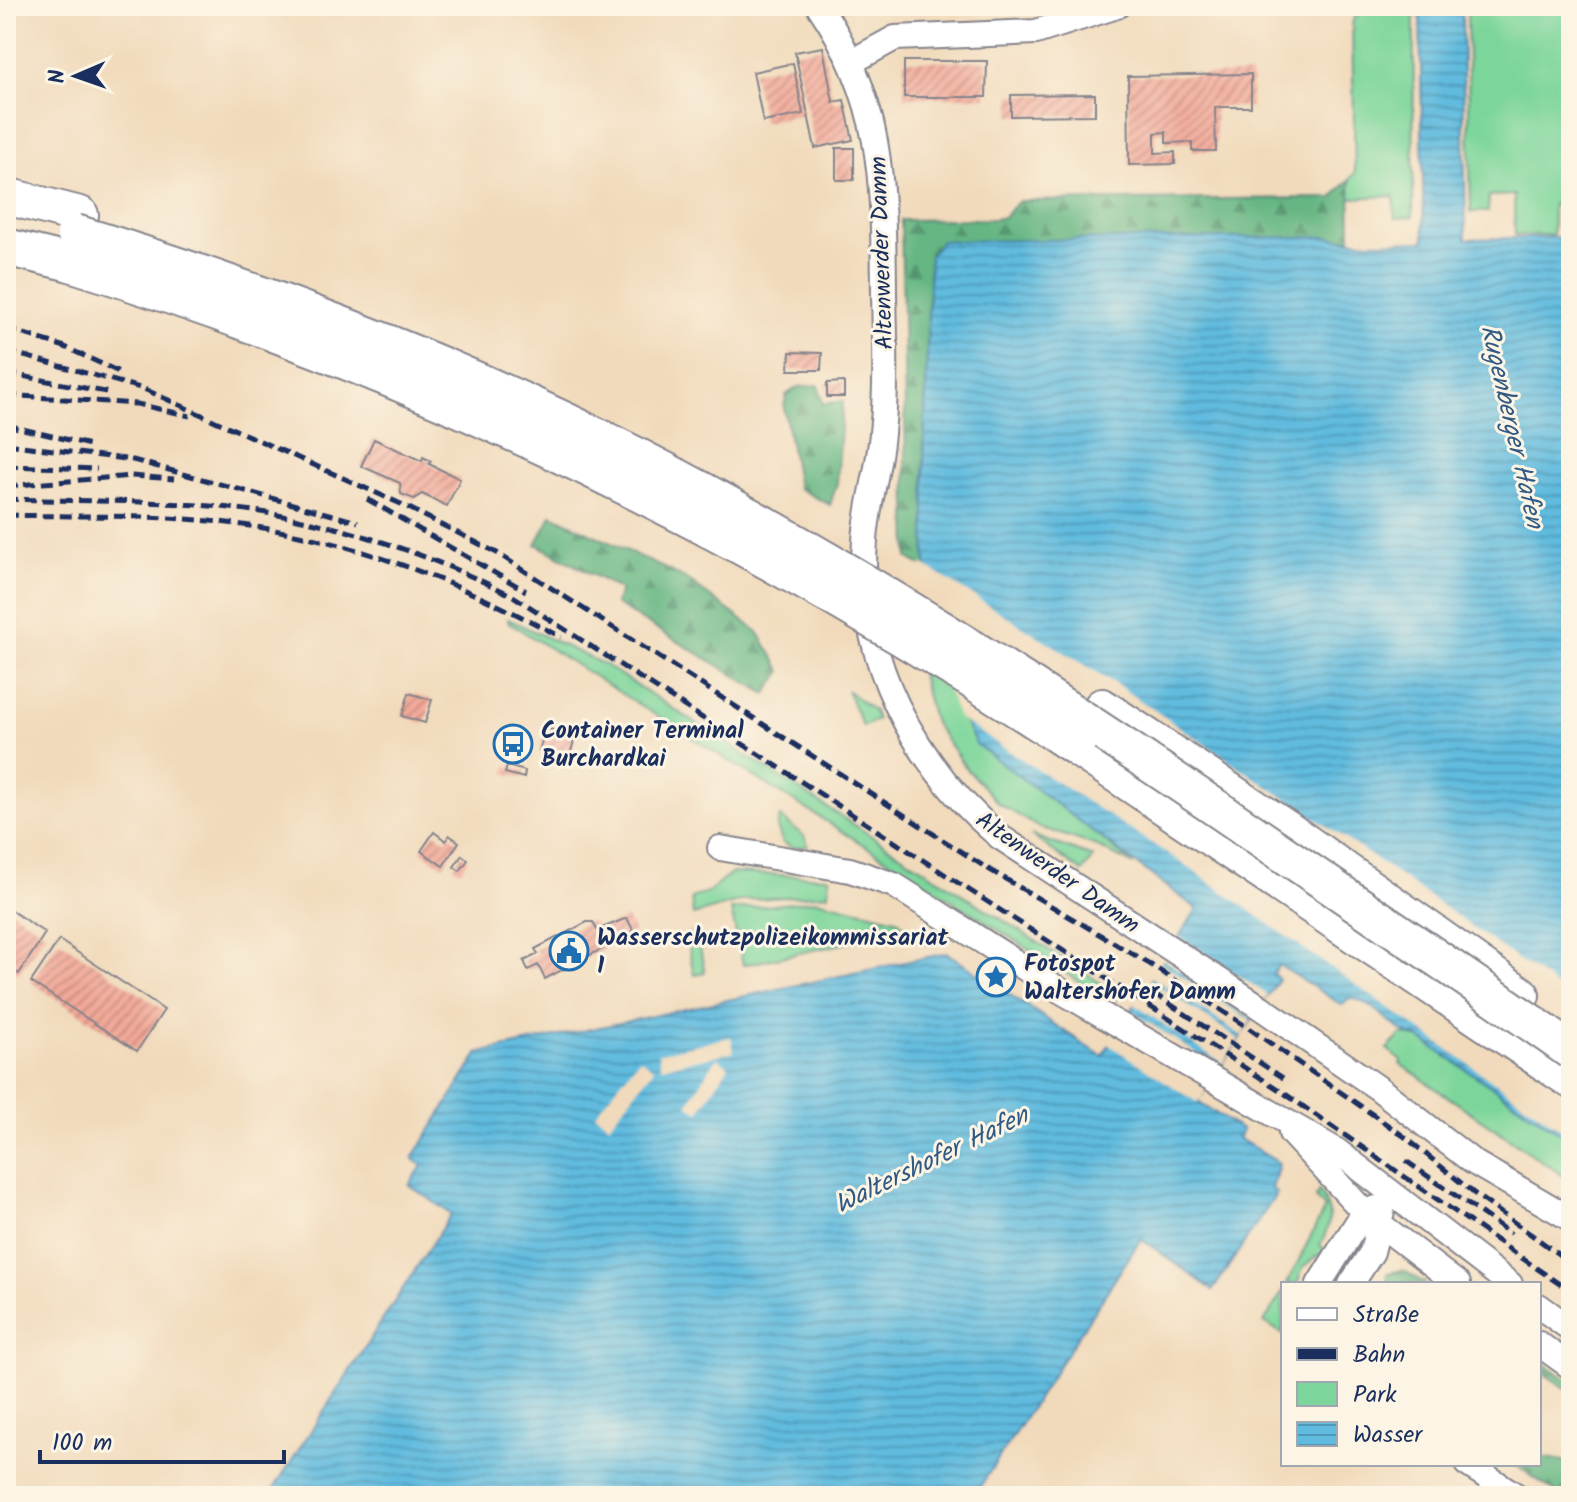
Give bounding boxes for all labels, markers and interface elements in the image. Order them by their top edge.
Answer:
north arrow [36,36,116,116]
text: N [41,69,76,84]
street label: Altenwerder Damm [860,156,905,350]
water label: Rugenberger Hafen [1467,321,1555,534]
place label: Container Terminal Burchardkai [541,712,744,779]
bus stop icon: Container Terminal Burchardkai [492,723,534,765]
street label: Altenwerder Damm [967,802,1148,945]
place label: Wasserschutzpolizeikommissariat 1 [597,919,949,986]
public building icon: Wasserschutzpolizeikommissariat 1 [548,930,590,972]
place label: Fotospot Waltershofer Damm [1024,945,1236,1012]
place icon: Fotospot Waltershofer Damm [975,956,1017,998]
water label: Waltershofer Hafen [828,1095,1038,1226]
legend [1281,1282,1541,1466]
text: Straße [1353,1296,1419,1335]
text: Bahn [1353,1336,1405,1375]
text: Park [1353,1376,1397,1415]
scale bar [40,1414,284,1464]
text: Wasser [1353,1416,1424,1455]
text: 100 m [52,1424,112,1463]

